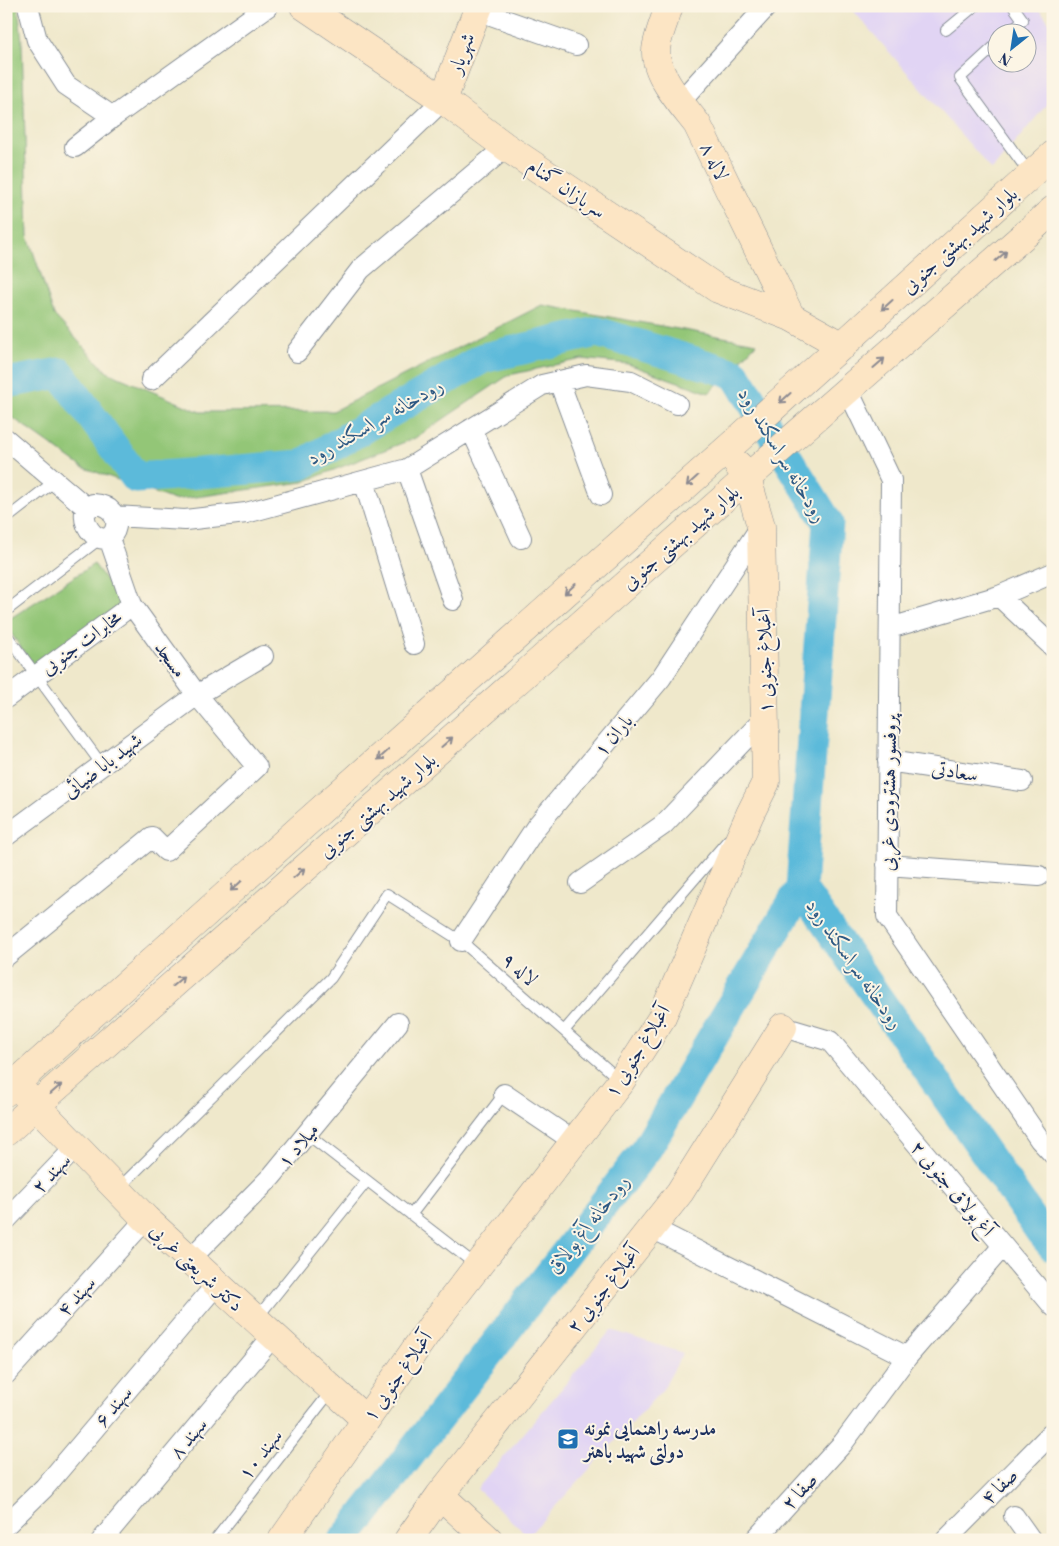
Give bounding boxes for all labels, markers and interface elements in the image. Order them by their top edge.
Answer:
north arrow [986,22,1036,72]
street label: شهریار [443,30,482,79]
text: N [997,48,1015,69]
street label: لاله ۸ [694,138,734,185]
street label: سربازان گمنام [520,152,611,228]
street label: بلوار شهید بهشتی جنوبی [897,182,1024,301]
one-way arrow [994,250,1007,262]
one-way arrow [881,300,894,311]
one-way arrow [872,357,885,369]
water label: رودخانه سراسکند رود [303,372,448,471]
water label: رودخانه سراسکند رود [732,383,833,528]
one-way arrow [779,392,792,403]
one-way arrow [685,475,698,487]
street label: بلوار شهید بهشتی جنوبی [617,480,746,597]
one-way arrow [564,583,577,595]
street label: مخابرات جنوبی [36,605,128,682]
street label: آغبلاغ جنوبی ۱ [751,606,783,713]
street label: مسجد [148,637,191,683]
street label: باران ۱ [589,710,639,762]
street label: پروفسور هشترودی غربی [876,712,904,872]
street label: شهيد بابا ضيائی [58,728,148,804]
one-way arrow [441,737,454,748]
street label: بلوار شهید بهشتی جنوبی [314,748,443,865]
one-way arrow [377,749,390,761]
street label: سعادتی [930,756,980,789]
one-way arrow [293,868,306,879]
one-way arrow [229,880,242,892]
water label: رودخانه سراسکند رود [800,894,909,1035]
street label: لاله ۹ [496,948,542,993]
one-way arrow [171,975,184,987]
street label: آغبلاغ جنوبی ۱ [599,998,681,1105]
one-way arrow [49,1083,62,1094]
street label: میلاد ۱ [273,1118,325,1174]
street label: آغ بولاق جنوبی ۲ [901,1135,1002,1247]
street label: سهند ۲ [27,1149,77,1199]
water label: رودخانه آغ بولاق [541,1169,639,1282]
street label: دکتر شریعتی غربی [143,1218,248,1319]
street label: آغبلاغ جنوبی ۲ [561,1238,651,1341]
street label: سهند ۴ [52,1271,102,1323]
street label: آغبلاغ جنوبی ۱ [357,1324,443,1429]
street label: سهند ۶ [90,1381,139,1433]
street label: سهند ۸ [165,1413,214,1465]
place label: مدرسه راهنمایی نمونه دولتی شهید باهنر [582,1417,716,1466]
street label: سهند ۱۰ [234,1424,289,1485]
school or university icon: مدرسه راهنمایی نمونه دولتی شهید باهنر [556,1427,580,1451]
street label: صفا ۴ [976,1463,1024,1511]
street label: صفا ۲ [777,1468,823,1516]

